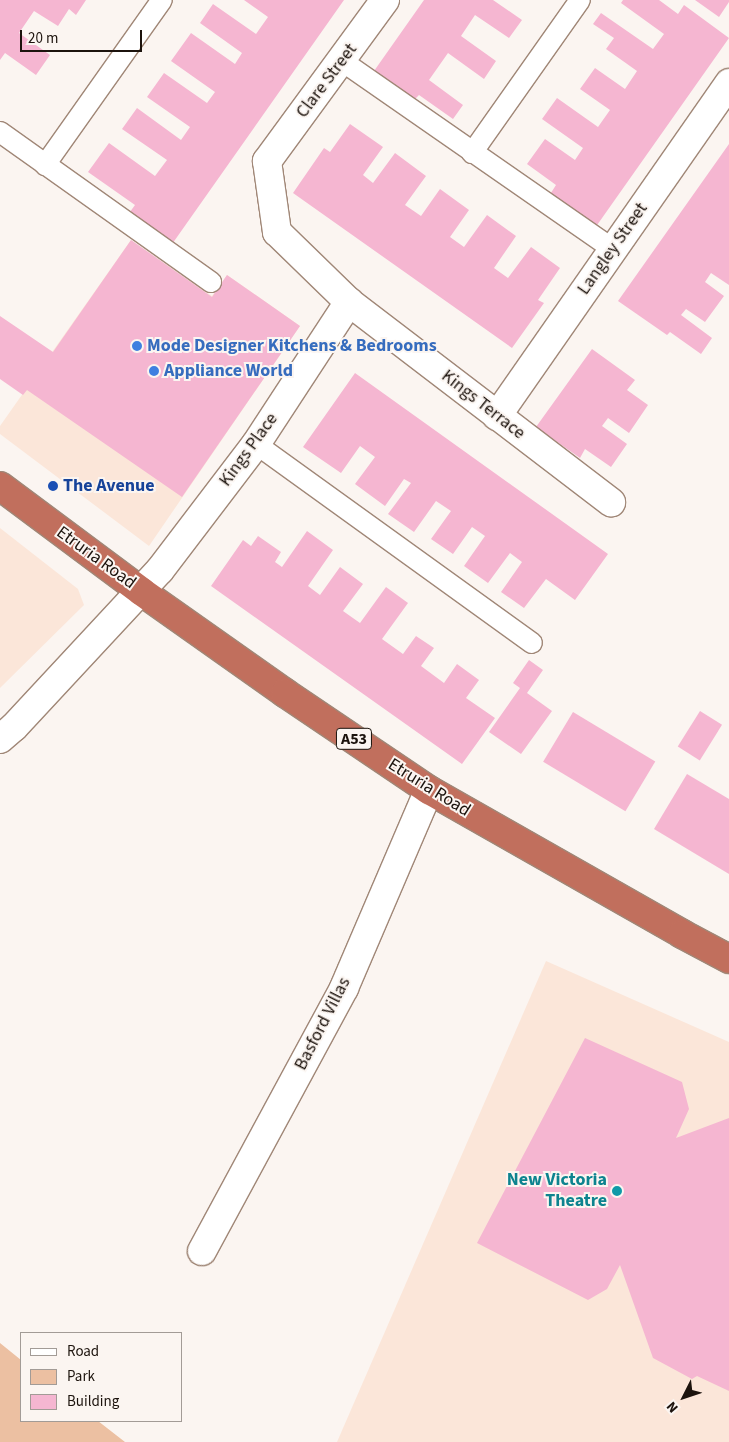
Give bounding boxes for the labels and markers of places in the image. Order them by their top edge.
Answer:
place label: Mode Designer Kitchens & Bedrooms [147,335,437,357]
marker: Mode Designer Kitchens & Bedrooms [131,340,143,352]
place label: Appliance World [164,360,293,382]
marker: Appliance World [148,365,160,377]
place label: The Avenue [63,475,155,497]
marker: The Avenue [47,480,59,492]
place label: New Victoria Theatre [507,1170,607,1212]
marker: New Victoria Theatre [611,1185,623,1197]

